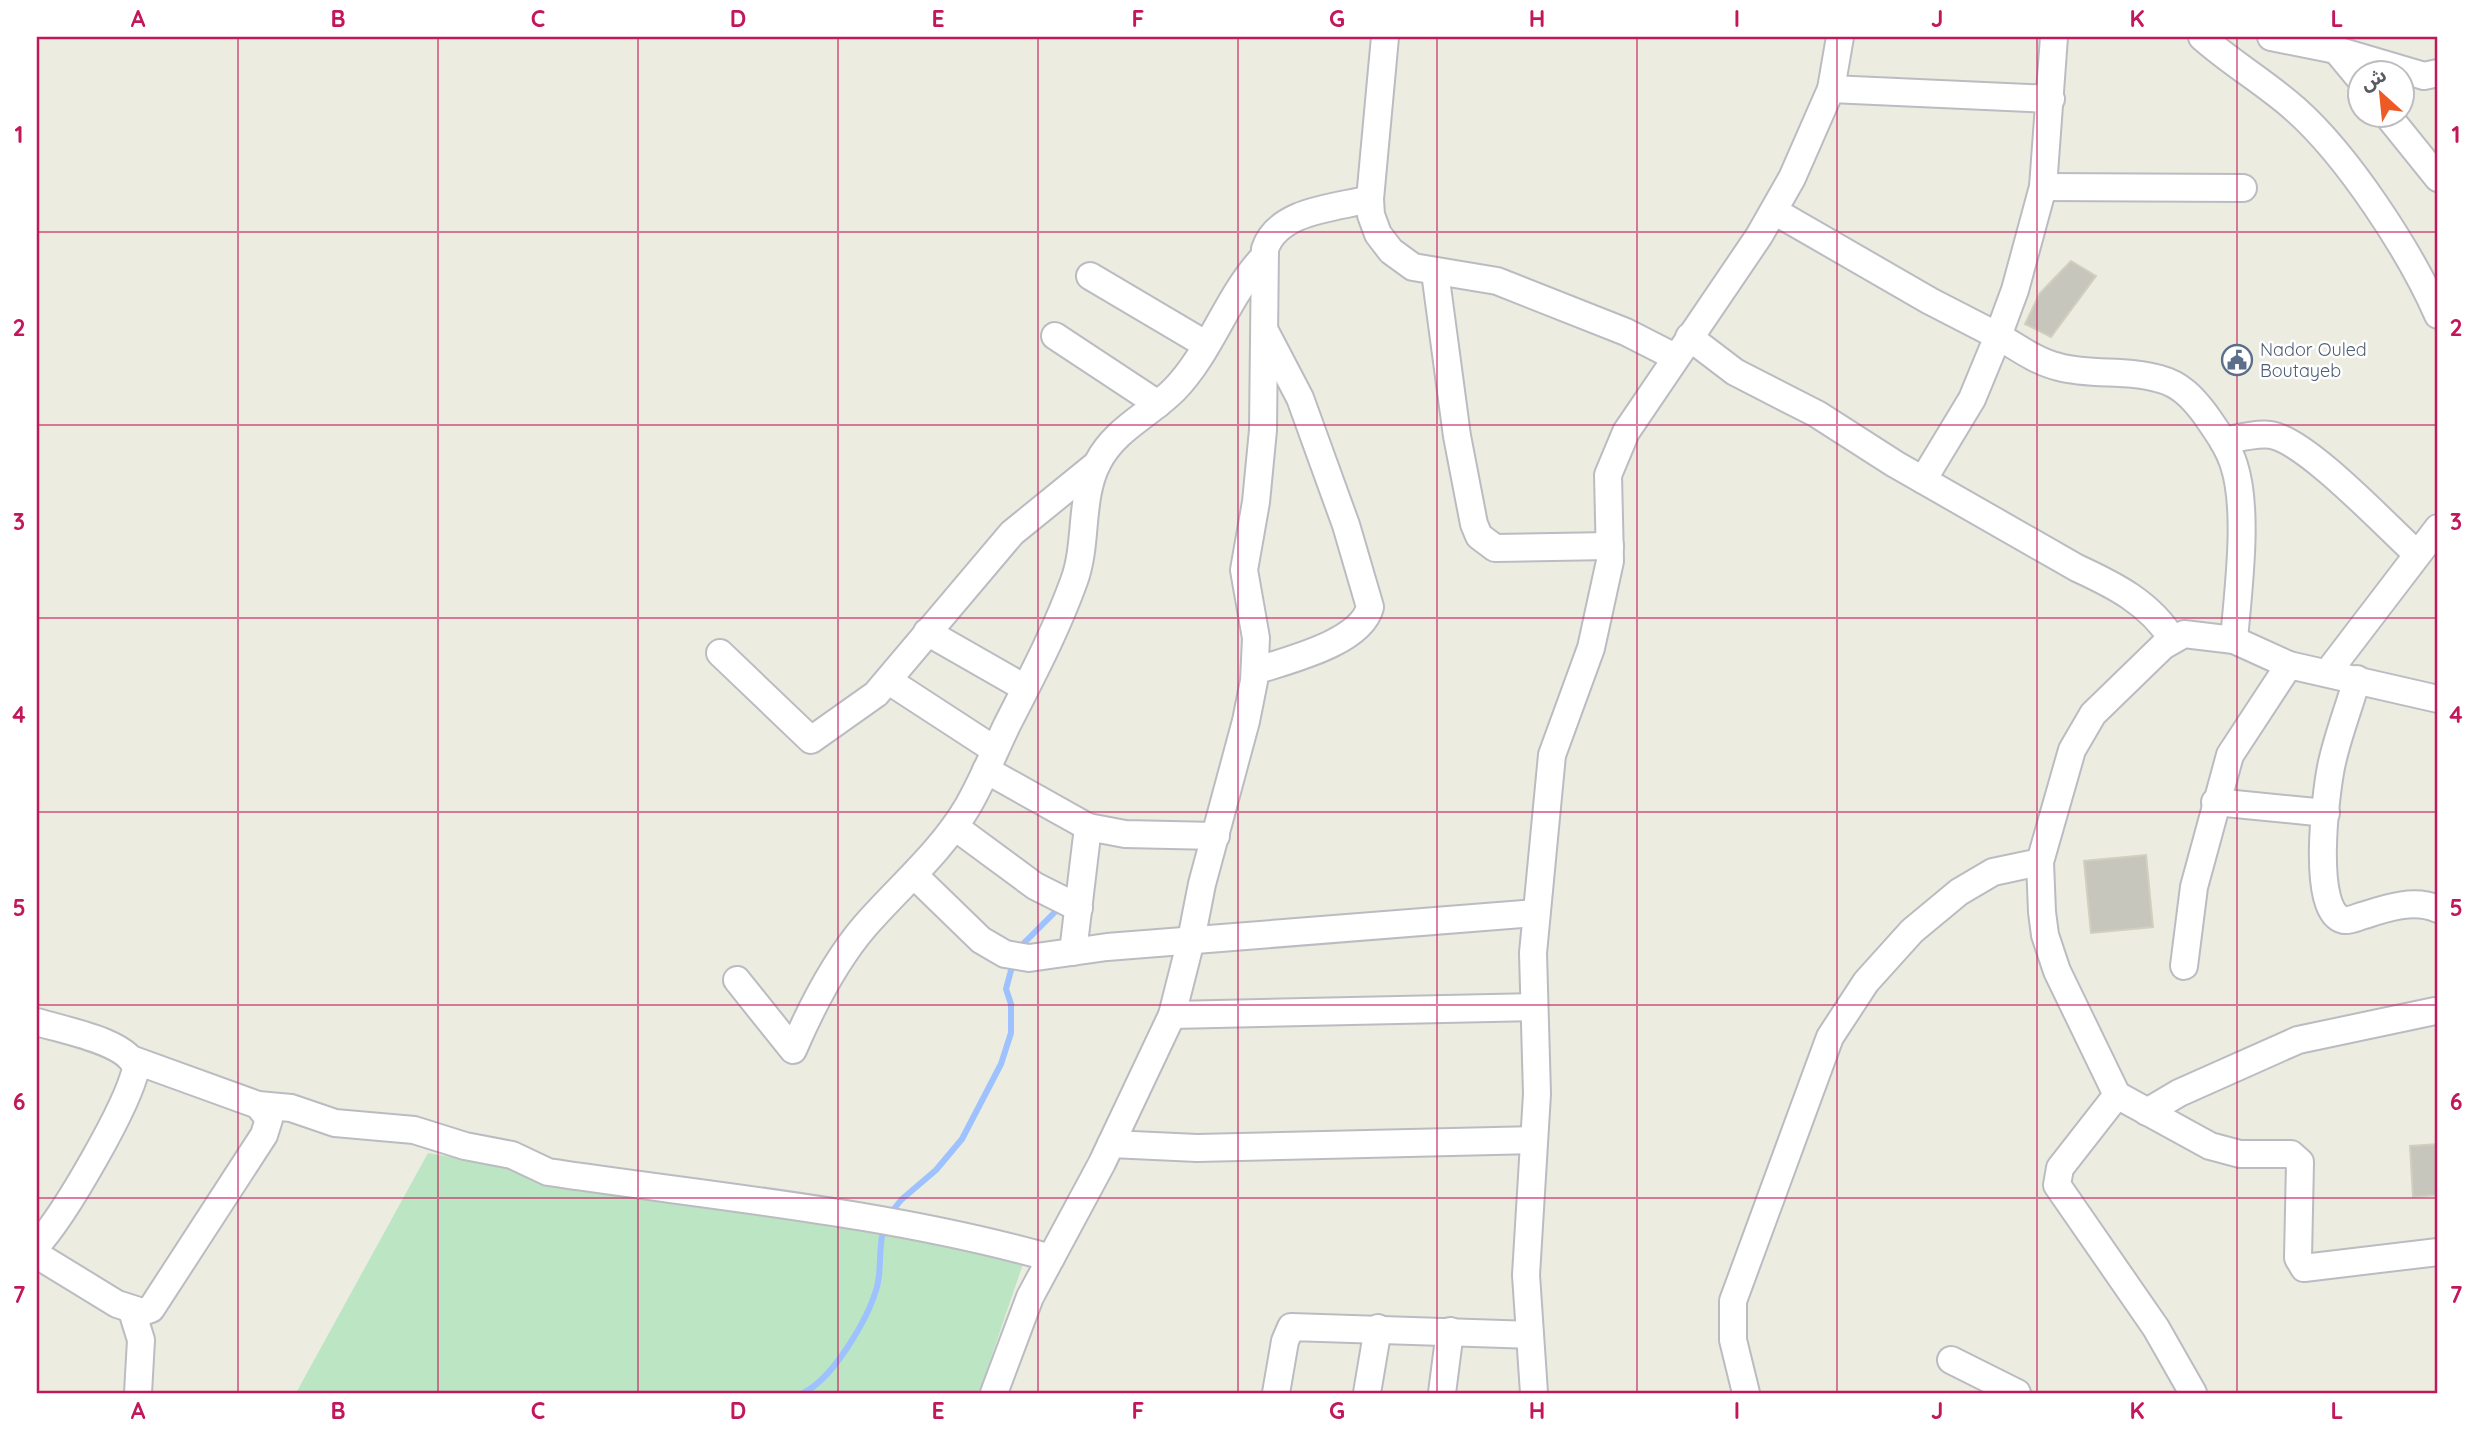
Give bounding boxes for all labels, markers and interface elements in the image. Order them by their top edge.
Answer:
text: A [131,4,146,33]
text: B [330,4,346,33]
text: C [531,4,545,33]
text: D [730,4,746,33]
text: E [931,4,945,33]
text: F [1132,4,1144,33]
text: G [1329,4,1345,33]
text: H [1529,4,1545,33]
text: I [1734,4,1740,33]
text: J [1931,4,1943,33]
text: K [2129,4,2145,33]
text: L [2331,4,2343,33]
north arrow [2346,60,2416,130]
text: ش [2356,62,2390,95]
text: 1 [15,120,23,149]
text: 1 [2452,120,2460,149]
text: 2 [12,313,26,342]
text: 2 [2449,313,2463,342]
place label: Nador Ouled Boutayeb [2260,338,2367,382]
public building icon: Nador Ouled Boutayeb [2220,343,2254,377]
text: 3 [13,507,25,536]
text: 3 [2450,507,2462,536]
text: 4 [12,700,26,729]
text: 4 [2449,700,2463,729]
text: 5 [12,893,26,922]
text: 5 [2449,893,2463,922]
text: 6 [13,1087,25,1116]
text: 6 [2450,1087,2462,1116]
text: 7 [13,1280,26,1309]
text: 7 [2450,1280,2463,1309]
text: A [131,1396,146,1425]
text: B [330,1396,346,1425]
text: C [531,1396,545,1425]
text: D [730,1396,746,1425]
text: E [931,1396,945,1425]
text: F [1132,1396,1144,1425]
text: G [1329,1396,1345,1425]
text: H [1529,1396,1545,1425]
text: I [1734,1396,1740,1425]
text: J [1931,1396,1943,1425]
text: K [2129,1396,2145,1425]
text: L [2331,1396,2343,1425]

